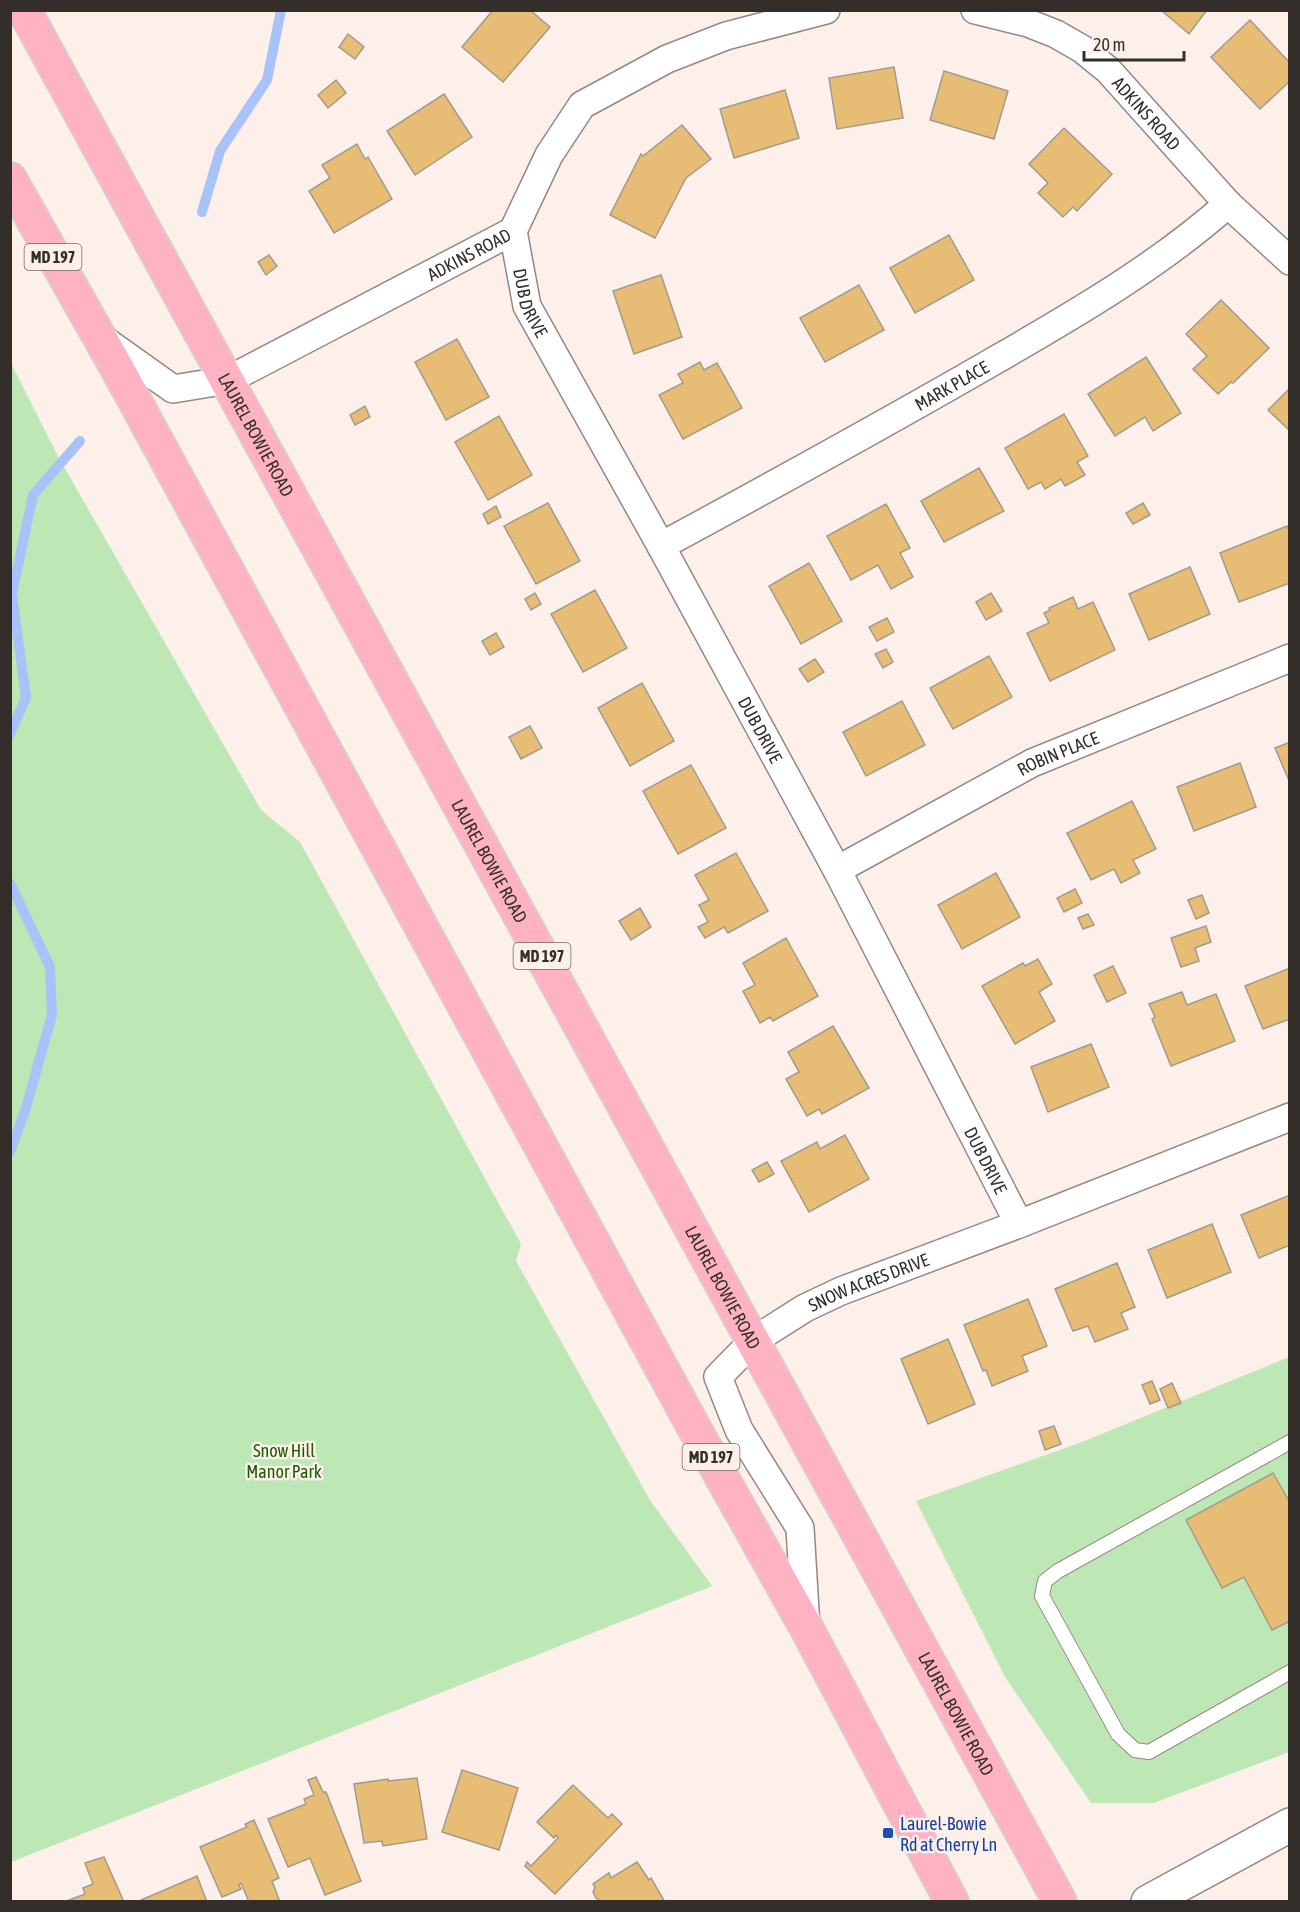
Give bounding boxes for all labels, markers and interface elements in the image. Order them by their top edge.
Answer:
scale bar [1084,24,1184,62]
text: 20 m [1093,34,1125,55]
street label: ADKINS ROAD [1108,72,1185,154]
street label: ADKINS ROAD [423,224,514,285]
road number: MD 197 [25,244,82,270]
street label: DUB DRIVE [510,266,553,341]
street label: MARK PLACE [911,356,992,415]
street label: LAUREL BOWIE ROAD [214,369,299,500]
street label: DUB DRIVE [734,693,787,766]
street label: ROBIN PLACE [1013,727,1102,780]
street label: LAUREL BOWIE ROAD [448,795,532,926]
road number: MD 197 [514,943,570,969]
street label: DUB DRIVE [960,1123,1012,1197]
street label: LAUREL BOWIE ROAD [681,1222,766,1352]
street label: SNOW ACRES DRIVE [805,1248,932,1316]
park label: Snow Hill Manor Park [246,1440,322,1482]
road number: MD 197 [682,1444,740,1470]
street label: LAUREL BOWIE ROAD [914,1648,999,1779]
place label: Laurel-Bowie Rd at Cherry Ln [900,1813,997,1855]
marker: Laurel-Bowie Rd at Cherry Ln [881,1826,895,1840]

